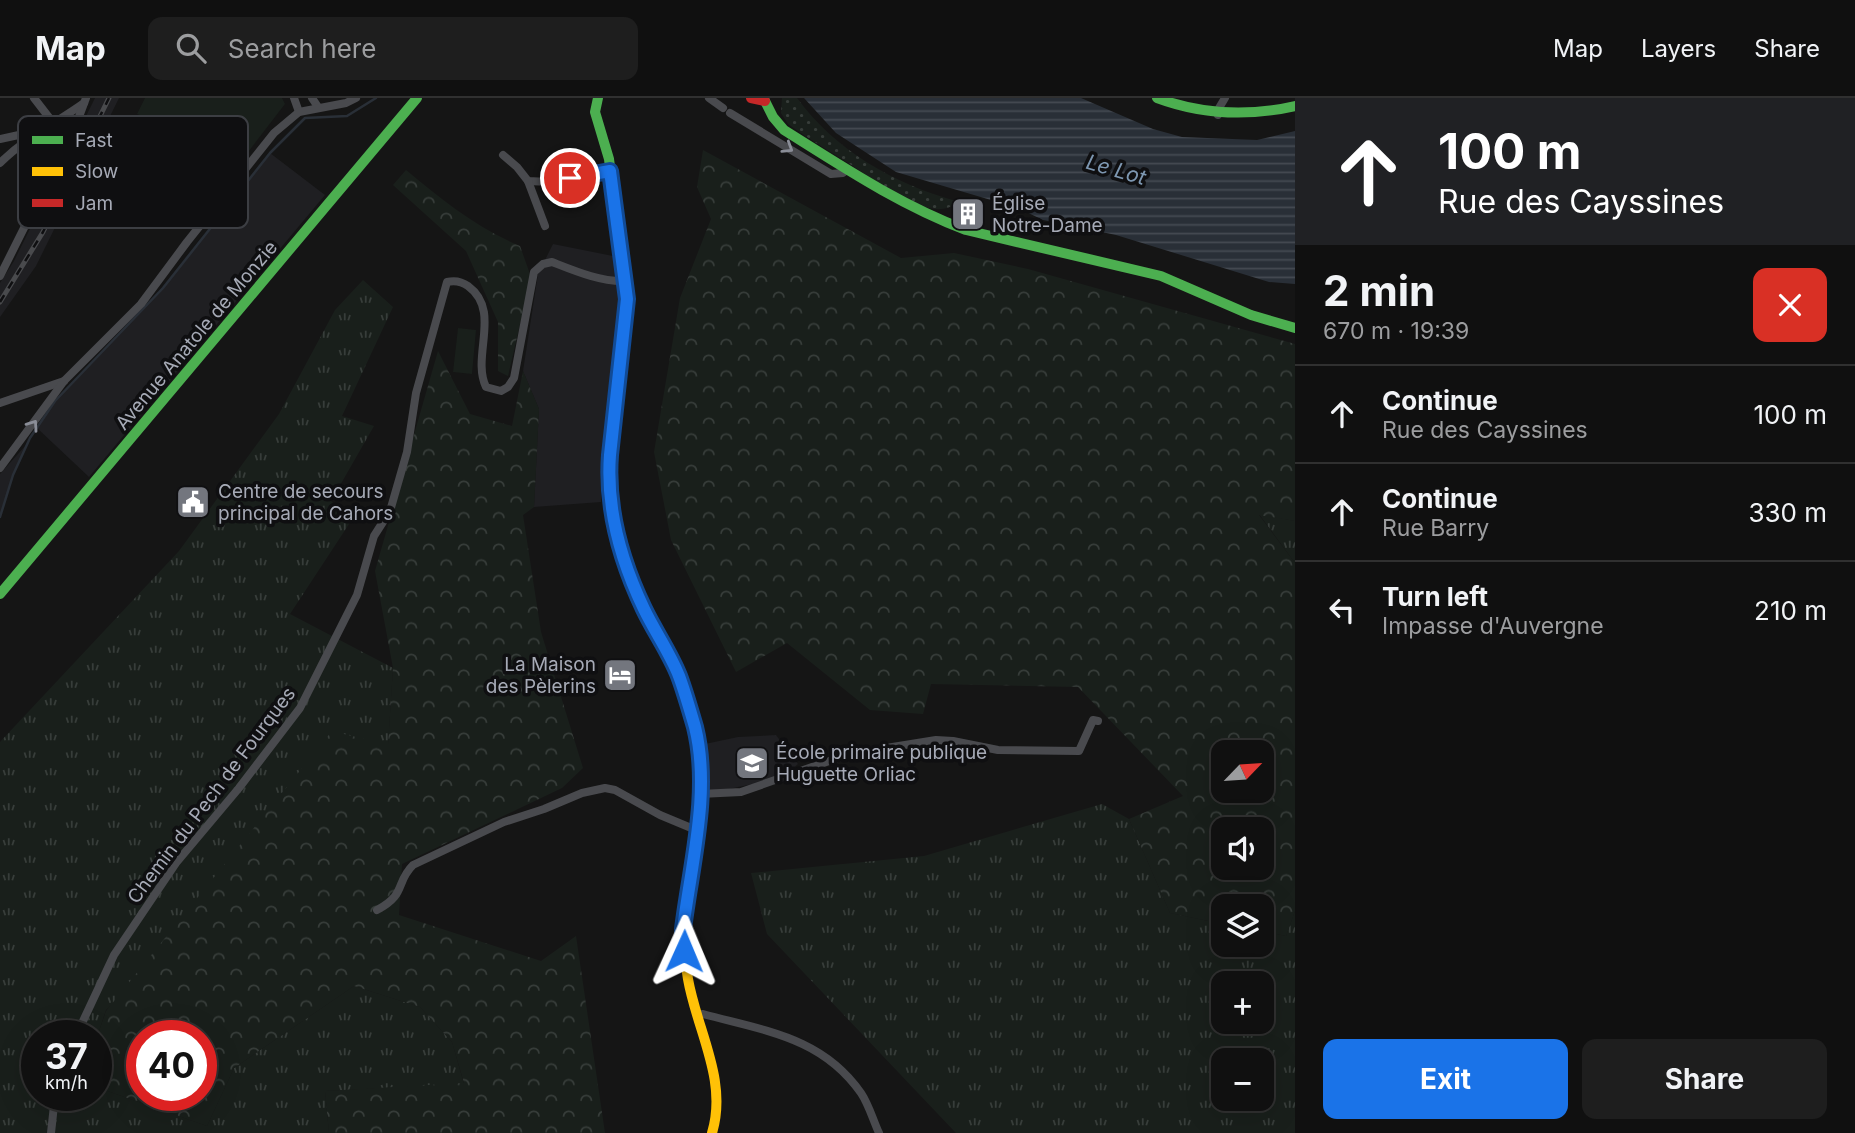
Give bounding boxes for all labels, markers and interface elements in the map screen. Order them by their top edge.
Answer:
search box [148,17,638,80]
text: Map [35,28,106,68]
icon: search [172,29,210,67]
text: Search here [228,33,376,64]
text: Map [1553,34,1603,63]
text: Layers [1641,34,1716,63]
text: Share [1754,34,1820,63]
legend [18,116,248,228]
text: 100 m [1438,122,1582,181]
icon: ahead [1323,126,1414,217]
text: Fast [75,129,113,152]
one-way arrow [780,140,793,153]
pin [540,148,600,208]
water label: Le Lot [1083,149,1150,190]
icon: arrive [551,159,589,197]
text: Slow [75,160,118,183]
text: Rue des Cayssines [1438,182,1724,221]
place label: Église Notre-Dame [992,191,1103,237]
text: Jam [75,192,113,215]
building icon: Église Notre-Dame [949,195,987,233]
street label: Avenue Anatole de Monzie [111,236,282,434]
text: 2 min [1323,265,1435,316]
button: close [1753,268,1827,342]
text: 670 m · 19:39 [1323,317,1469,345]
text: Continue [1382,385,1498,416]
icon: ahead [1323,395,1361,433]
text: 100 m [1754,399,1827,430]
text: Rue des Cayssines [1382,416,1588,444]
one-way arrow [25,420,37,433]
place label: Centre de secours principal de Cahors [218,480,393,525]
public building icon: Centre de secours principal de Cahors [174,483,212,521]
text: Continue [1382,483,1498,514]
icon: ahead [1323,493,1361,531]
text: 330 m [1748,497,1827,528]
text: Rue Barry [1382,514,1489,542]
text: Turn left [1382,581,1488,612]
icon: left [1323,591,1361,629]
text: 210 m [1754,595,1827,626]
text: Impasse d'Auvergne [1382,612,1604,640]
place label: La Maison des Pèlerins [486,653,596,698]
hotel icon: La Maison des Pèlerins [601,656,639,694]
street label: Chemin du Pech de Fourques [123,683,300,908]
place label: École primaire publique Huguette Orliac [776,740,987,786]
north arrow [1211,740,1274,803]
map controls [1211,740,1274,1111]
school or university icon: École primaire publique Huguette Orliac [733,744,771,782]
button: sound [1211,817,1274,880]
button: layers [1211,894,1274,957]
position arrow [647,914,721,988]
button: + [1211,971,1274,1034]
speed limit sign: 40 [126,1020,217,1111]
text: 37 [45,1035,88,1077]
button: Exit [1323,1039,1568,1119]
button: Share [1582,1039,1827,1119]
button: − [1211,1048,1274,1111]
text: km/h [45,1072,88,1093]

